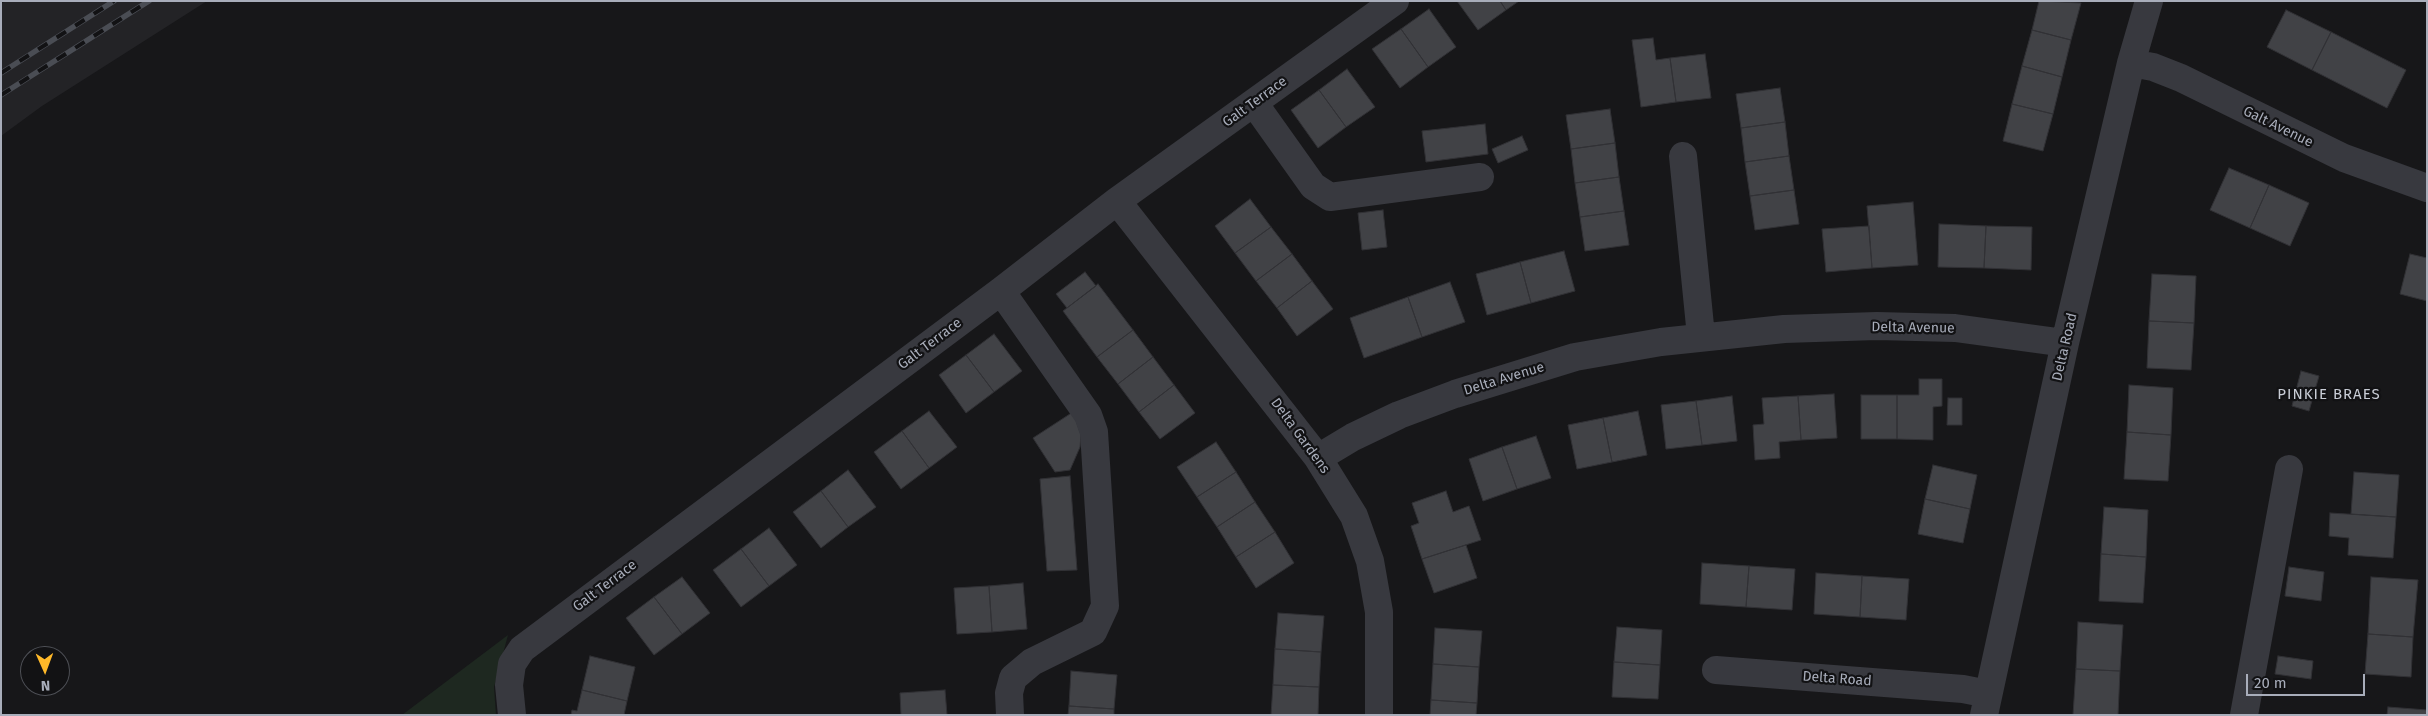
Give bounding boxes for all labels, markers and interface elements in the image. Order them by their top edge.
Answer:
street label: Galt Terrace [1220,73,1290,131]
street label: Galt Avenue [2240,103,2316,151]
street label: Delta Road [2049,311,2081,383]
street label: Galt Terrace [895,315,965,373]
street label: Delta Avenue [1871,319,1955,337]
street label: Delta Avenue [1462,359,1546,399]
district label: PINKIE BRAES [2276,386,2382,404]
street label: Delta Gardens [1267,395,1333,477]
street label: Galt Terrace [570,557,640,615]
north arrow [20,646,70,696]
scale bar [2248,664,2367,696]
street label: Delta Road [1802,668,1872,690]
text: 20 m [2254,674,2287,692]
text: N [41,677,50,694]

